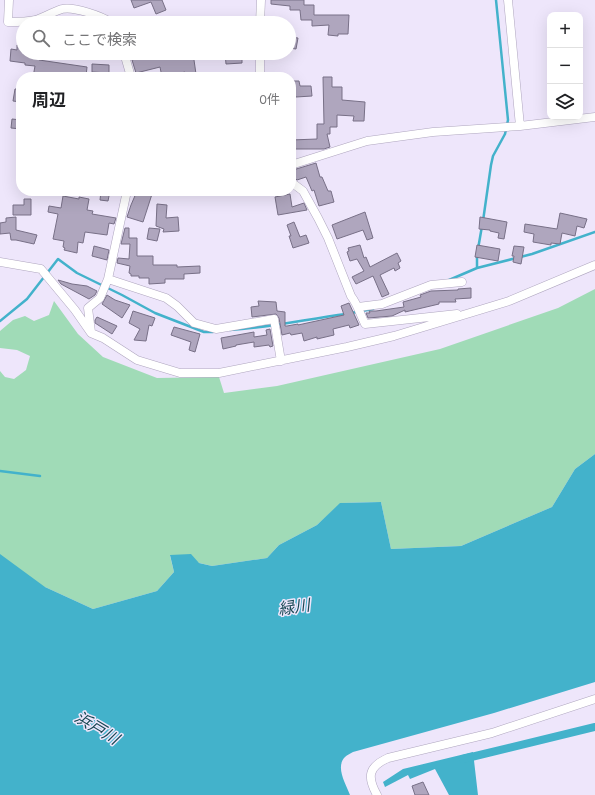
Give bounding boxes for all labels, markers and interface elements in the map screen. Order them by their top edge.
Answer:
map controls [547,12,583,120]
button: + [547,12,583,48]
search box [16,16,296,60]
icon: search [30,27,52,49]
text: ここで検索 [62,31,137,49]
button: − [547,48,583,84]
button: layers [547,84,583,120]
text: 周辺 [32,90,66,110]
text: 0件 [259,92,280,107]
water label: 緑川 [277,595,313,619]
water label: 浜戸川 [72,707,124,750]

